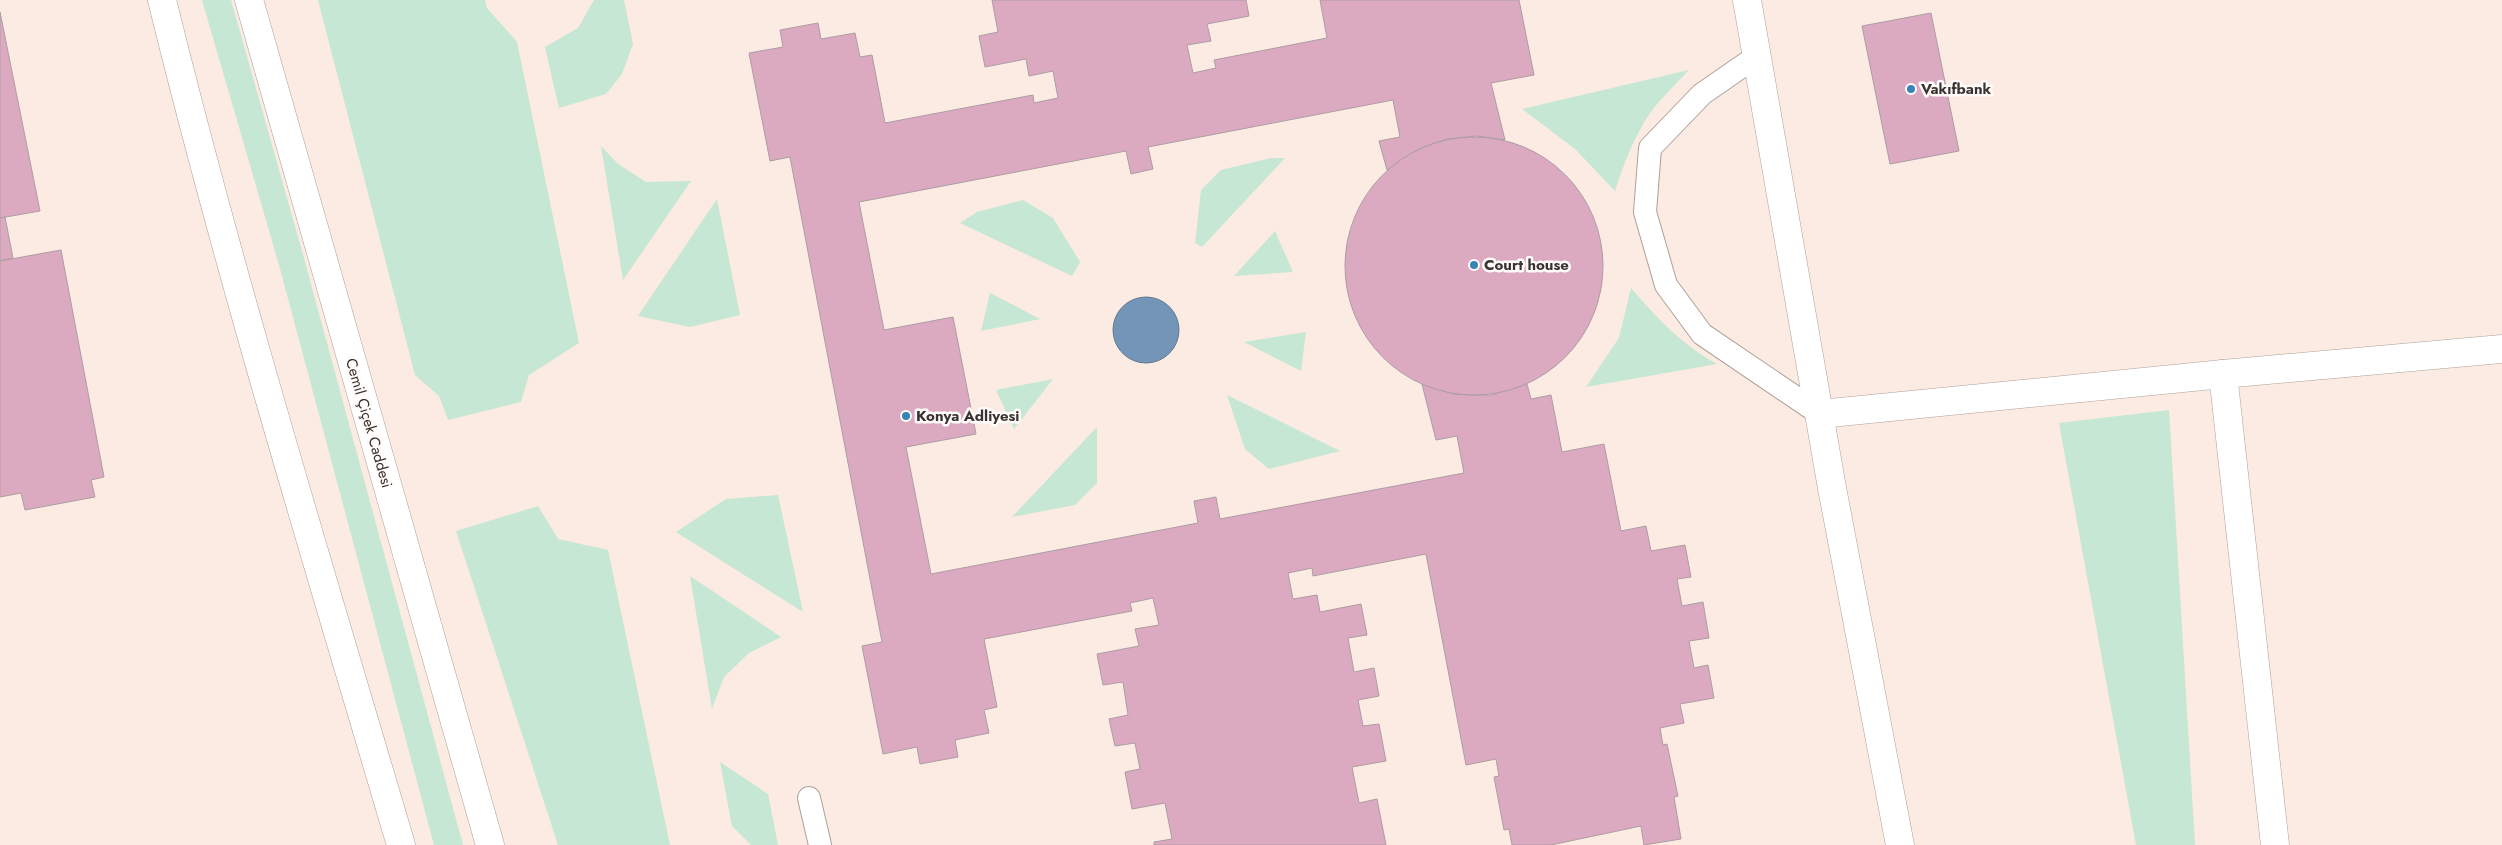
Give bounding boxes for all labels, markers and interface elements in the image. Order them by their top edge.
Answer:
place label: Vakıfbank [1920,78,1992,100]
marker: Vakıfbank [1905,83,1917,95]
place label: Court house [1484,254,1569,276]
marker: Court house [1468,259,1480,271]
street label: Cemil Çiçek Caddesi [340,356,398,490]
place label: Konya Adliyesi [916,405,1019,427]
marker: Konya Adliyesi [900,410,912,422]

